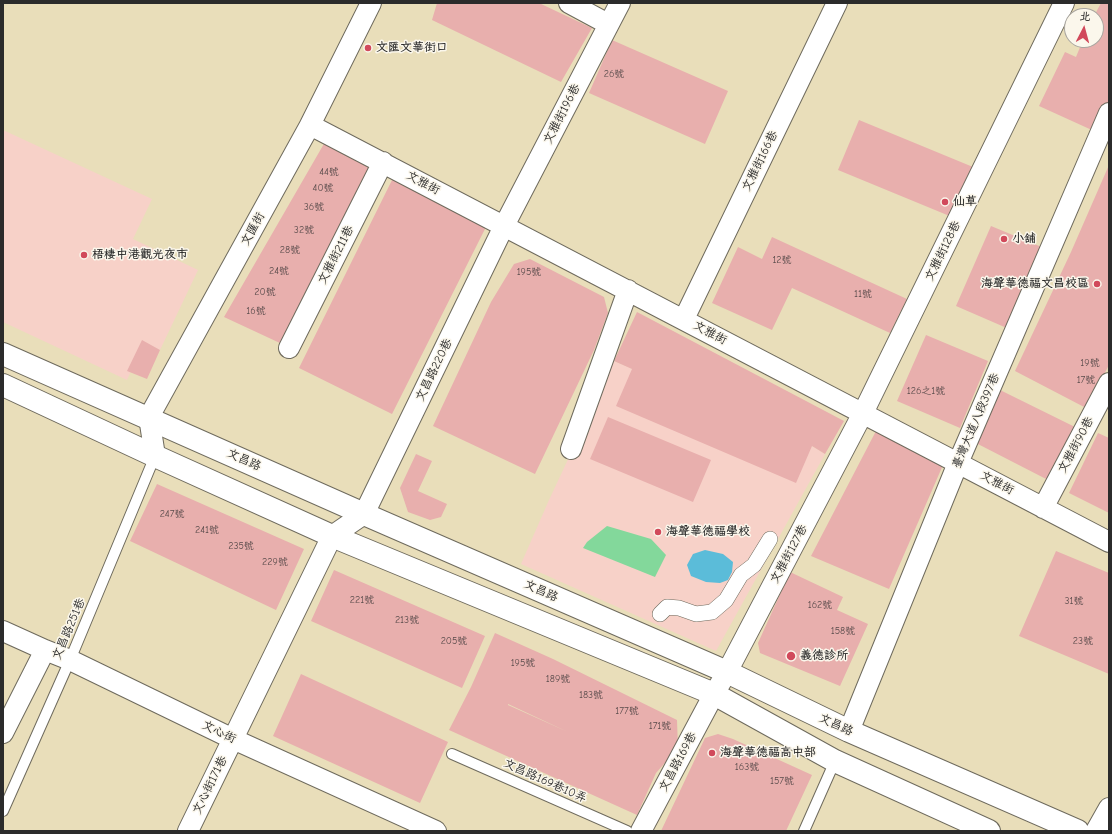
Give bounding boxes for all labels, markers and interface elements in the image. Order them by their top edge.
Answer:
north arrow [1064,8,1104,48]
text: 北 [1079,10,1091,24]
place label: 文匯文華街口 [376,41,448,55]
marker: 文匯文華街口 [363,43,373,53]
house number: 26號 [604,68,624,80]
street label: 文雅街196巷 [541,81,583,147]
street label: 文雅街166巷 [739,128,781,194]
house number: 44號 [319,166,339,178]
street label: 文雅街 [404,168,442,198]
house number: 40號 [313,182,333,194]
place label: 仙草 [953,195,977,209]
marker: 仙草 [940,197,950,207]
house number: 36號 [304,201,324,213]
street label: 文匯街 [238,210,268,248]
street label: 文雅街128巷 [922,219,964,283]
street label: 文雅街211巷 [315,223,357,287]
house number: 32號 [294,224,314,236]
place label: 小舖 [1012,232,1036,246]
marker: 小舖 [999,234,1009,244]
house number: 28號 [280,244,300,256]
place label: 梧棲中港觀光夜市 [92,248,188,262]
marker: 梧棲中港觀光夜市 [79,250,89,260]
house number: 12號 [772,254,792,266]
house number: 24號 [269,265,289,277]
house number: 195號 [517,266,541,278]
place label: 海聲華德福文昌校區 [981,277,1089,291]
marker: 海聲華德福文昌校區 [1092,279,1102,289]
house number: 20號 [254,286,276,298]
house number: 11號 [854,288,872,300]
house number: 16號 [246,305,266,317]
street label: 文雅街 [691,318,729,348]
street label: 文昌路220巷 [413,336,455,404]
house number: 19號 [1080,357,1100,369]
street label: 臺灣大道八段397巷 [949,371,1003,471]
house number: 17號 [1077,374,1095,386]
house number: 126之1號 [907,385,945,397]
street label: 文雅街90巷 [1055,414,1097,476]
street label: 文昌路 [225,446,263,474]
street label: 文雅街 [978,468,1016,498]
house number: 247號 [160,508,184,520]
street label: 文雅街127巷 [767,522,811,586]
house number: 241號 [195,524,219,536]
place label: 海聲華德福學校 [666,525,750,539]
marker: 海聲華德福學校 [653,527,663,537]
house number: 235號 [228,540,254,552]
house number: 229號 [262,556,288,568]
street label: 文昌路 [522,577,560,605]
house number: 221號 [350,594,374,606]
house number: 31號 [1064,595,1084,607]
street label: 文昌路251巷 [50,596,88,662]
house number: 162號 [808,599,832,611]
house number: 213號 [395,614,419,626]
house number: 158號 [831,625,855,637]
house number: 205號 [441,635,467,647]
house number: 23號 [1073,635,1093,647]
place label: 義德診所 [800,649,848,663]
marker: 義德診所 [785,650,797,662]
house number: 195號 [511,657,535,669]
house number: 189號 [546,673,570,685]
house number: 183號 [579,689,603,701]
house number: 177號 [615,705,639,717]
street label: 文昌路 [817,711,855,739]
street label: 文心街 [200,718,238,746]
house number: 171號 [649,720,671,732]
street label: 文昌路169巷 [656,730,700,794]
place label: 海聲華德福高中部 [720,746,816,760]
marker: 海聲華德福高中部 [707,748,717,758]
street label: 文心街171巷 [190,753,230,817]
street label: 文昌路169巷10弄 [501,756,589,806]
house number: 163號 [735,761,759,773]
house number: 157號 [770,775,794,787]

